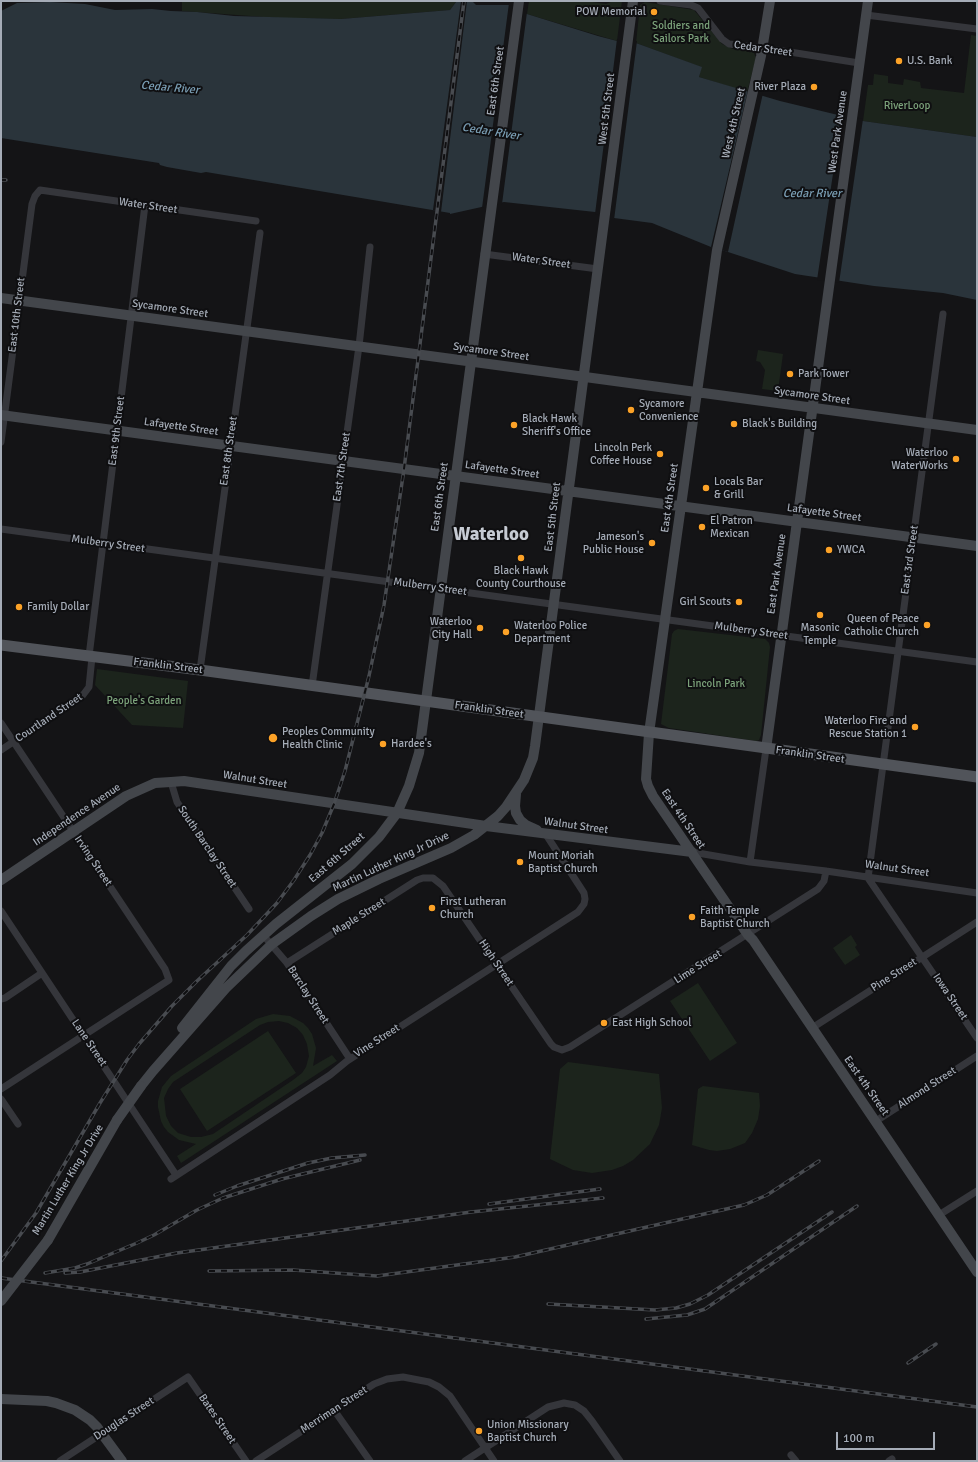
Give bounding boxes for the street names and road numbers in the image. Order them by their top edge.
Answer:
street label: Cedar Street [733,38,793,60]
street label: East 6th Street [485,46,507,116]
street label: West 5th Street [596,72,618,146]
street label: West 4th Street [719,86,749,160]
street label: West Park Avenue [826,90,850,174]
street label: Water Street [118,195,178,217]
street label: Water Street [511,250,571,272]
street label: East 10th Street [6,277,28,353]
street label: Sycamore Street [131,297,209,321]
street label: Sycamore Street [452,340,530,364]
street label: Sycamore Street [773,384,851,408]
street label: East 9th Street [106,396,128,466]
street label: Lafayette Street [143,415,219,439]
street label: East 8th Street [218,416,240,486]
street label: East 7th Street [331,432,353,502]
street label: Lafayette Street [464,458,540,482]
street label: East 6th Street [429,462,451,532]
street label: East 4th Street [659,463,681,533]
street label: East 5th Street [542,482,564,552]
street label: Lafayette Street [786,501,862,525]
street label: East 3rd Street [899,525,921,595]
street label: Mulberry Street [70,532,146,556]
street label: East Park Avenue [765,533,789,615]
street label: Mulberry Street [392,575,468,599]
street label: Mulberry Street [713,619,789,643]
street label: Franklin Street [133,655,203,677]
street label: Courtland Street [13,691,85,745]
street label: Franklin Street [454,699,524,721]
street label: Franklin Street [775,744,845,766]
street label: Walnut Street [222,768,288,792]
street label: Independence Avenue [31,781,123,849]
street label: East 4th Street [658,786,708,852]
street label: South Barclay Street [175,803,239,891]
street label: Walnut Street [543,815,609,837]
street label: Martin Luther King Jr Drive [331,829,451,895]
street label: East 6th Street [306,830,368,886]
street label: Irving Street [71,833,115,889]
street label: Walnut Street [864,858,930,880]
street label: Maple Street [330,896,388,938]
street label: High Street [476,937,516,989]
street label: Lime Street [672,947,724,987]
street label: Pine Street [869,955,919,995]
street label: Barclay Street [284,964,332,1026]
street label: Iowa Street [930,971,970,1023]
street label: Lane Street [68,1017,110,1069]
street label: Vine Street [352,1021,402,1061]
street label: East 4th Street [841,1054,891,1118]
street label: Almond Street [895,1064,959,1112]
street label: Martin Luther King Jr Drive [30,1122,106,1238]
street label: Merriman Street [298,1383,370,1437]
street label: Bates Street [196,1392,238,1446]
street label: Douglas Street [91,1395,157,1443]

